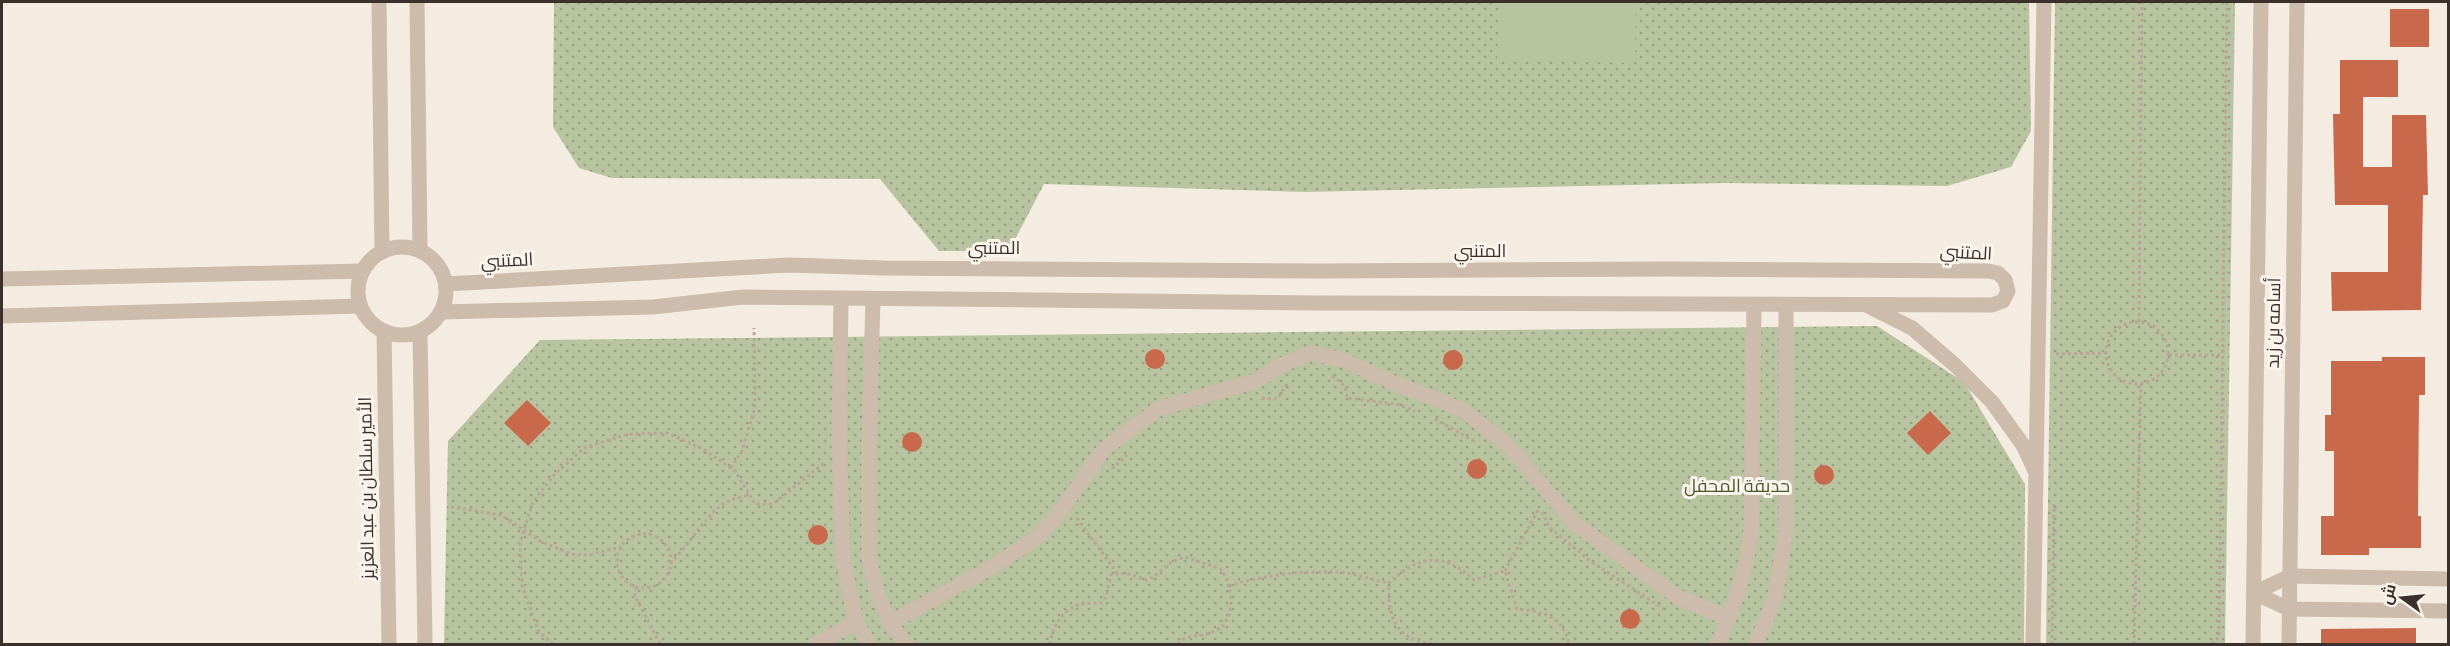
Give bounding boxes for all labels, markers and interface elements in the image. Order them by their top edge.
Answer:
street label: المتنبي [968,238,1020,262]
street label: المتنبي [1454,241,1506,265]
street label: المتنبي [1939,241,1993,268]
street label: المتنبي [480,249,534,276]
street label: أسامه بن زيد [2262,277,2285,369]
street label: الأمير سلطان بن عبد العزيز [355,397,379,580]
park label: حديقة المحفل [1684,476,1790,497]
north arrow [2372,568,2432,628]
text: ش [2377,582,2401,607]

